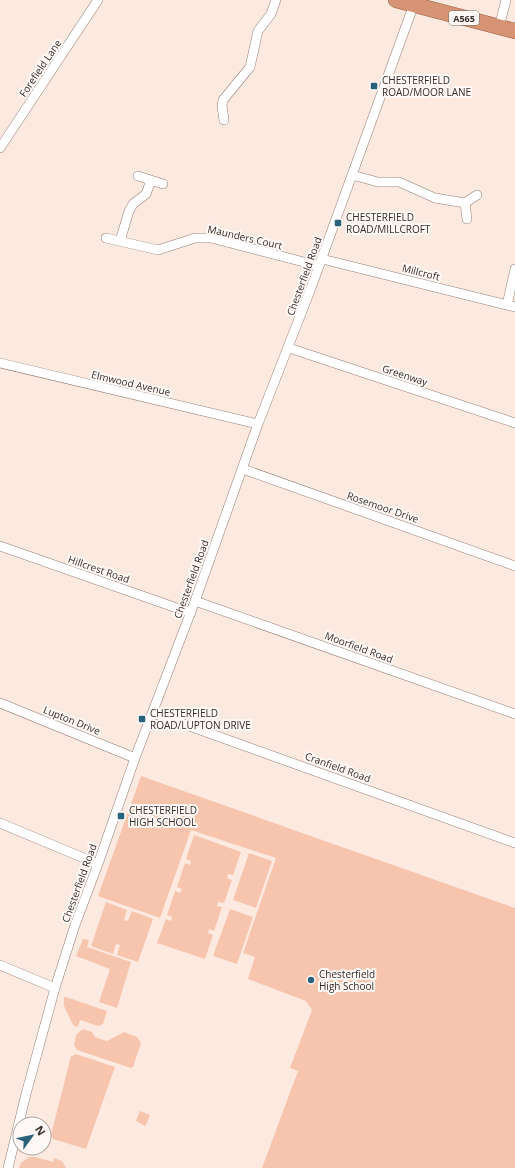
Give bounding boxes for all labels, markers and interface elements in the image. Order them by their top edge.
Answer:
road number: A565 [449,11,479,25]
street label: Forefield Lane [16,36,65,99]
place label: CHESTERFIELD ROAD/MOOR LANE [382,73,471,99]
marker: CHESTERFIELD ROAD/MOOR LANE [369,81,379,91]
place label: CHESTERFIELD ROAD/MILLCROFT [346,210,431,236]
marker: CHESTERFIELD ROAD/MILLCROFT [333,218,343,228]
street label: Maunders Court [206,222,284,252]
street label: Chesterfield Road [283,235,325,317]
street label: Millcroft [401,261,442,284]
street label: Greenway [380,361,430,389]
street label: Elmwood Avenue [90,367,172,399]
street label: Rosemoor Drive [345,488,421,526]
street label: Chesterfield Road [170,538,212,620]
street label: Hillcrest Road [66,552,132,586]
street label: Moorfield Road [323,628,395,666]
street label: Lupton Drive [41,702,103,738]
place label: CHESTERFIELD ROAD/LUPTON DRIVE [150,706,251,732]
marker: CHESTERFIELD ROAD/LUPTON DRIVE [137,714,147,724]
street label: Cranfield Road [303,749,373,785]
place label: CHESTERFIELD HIGH SCHOOL [129,803,197,829]
marker: CHESTERFIELD HIGH SCHOOL [116,811,126,821]
street label: Chesterfield Road [58,842,100,924]
place label: Chesterfield High School [319,967,375,993]
marker: Chesterfield High School [306,975,316,985]
north arrow [12,1116,52,1156]
text: N [32,1122,50,1138]

